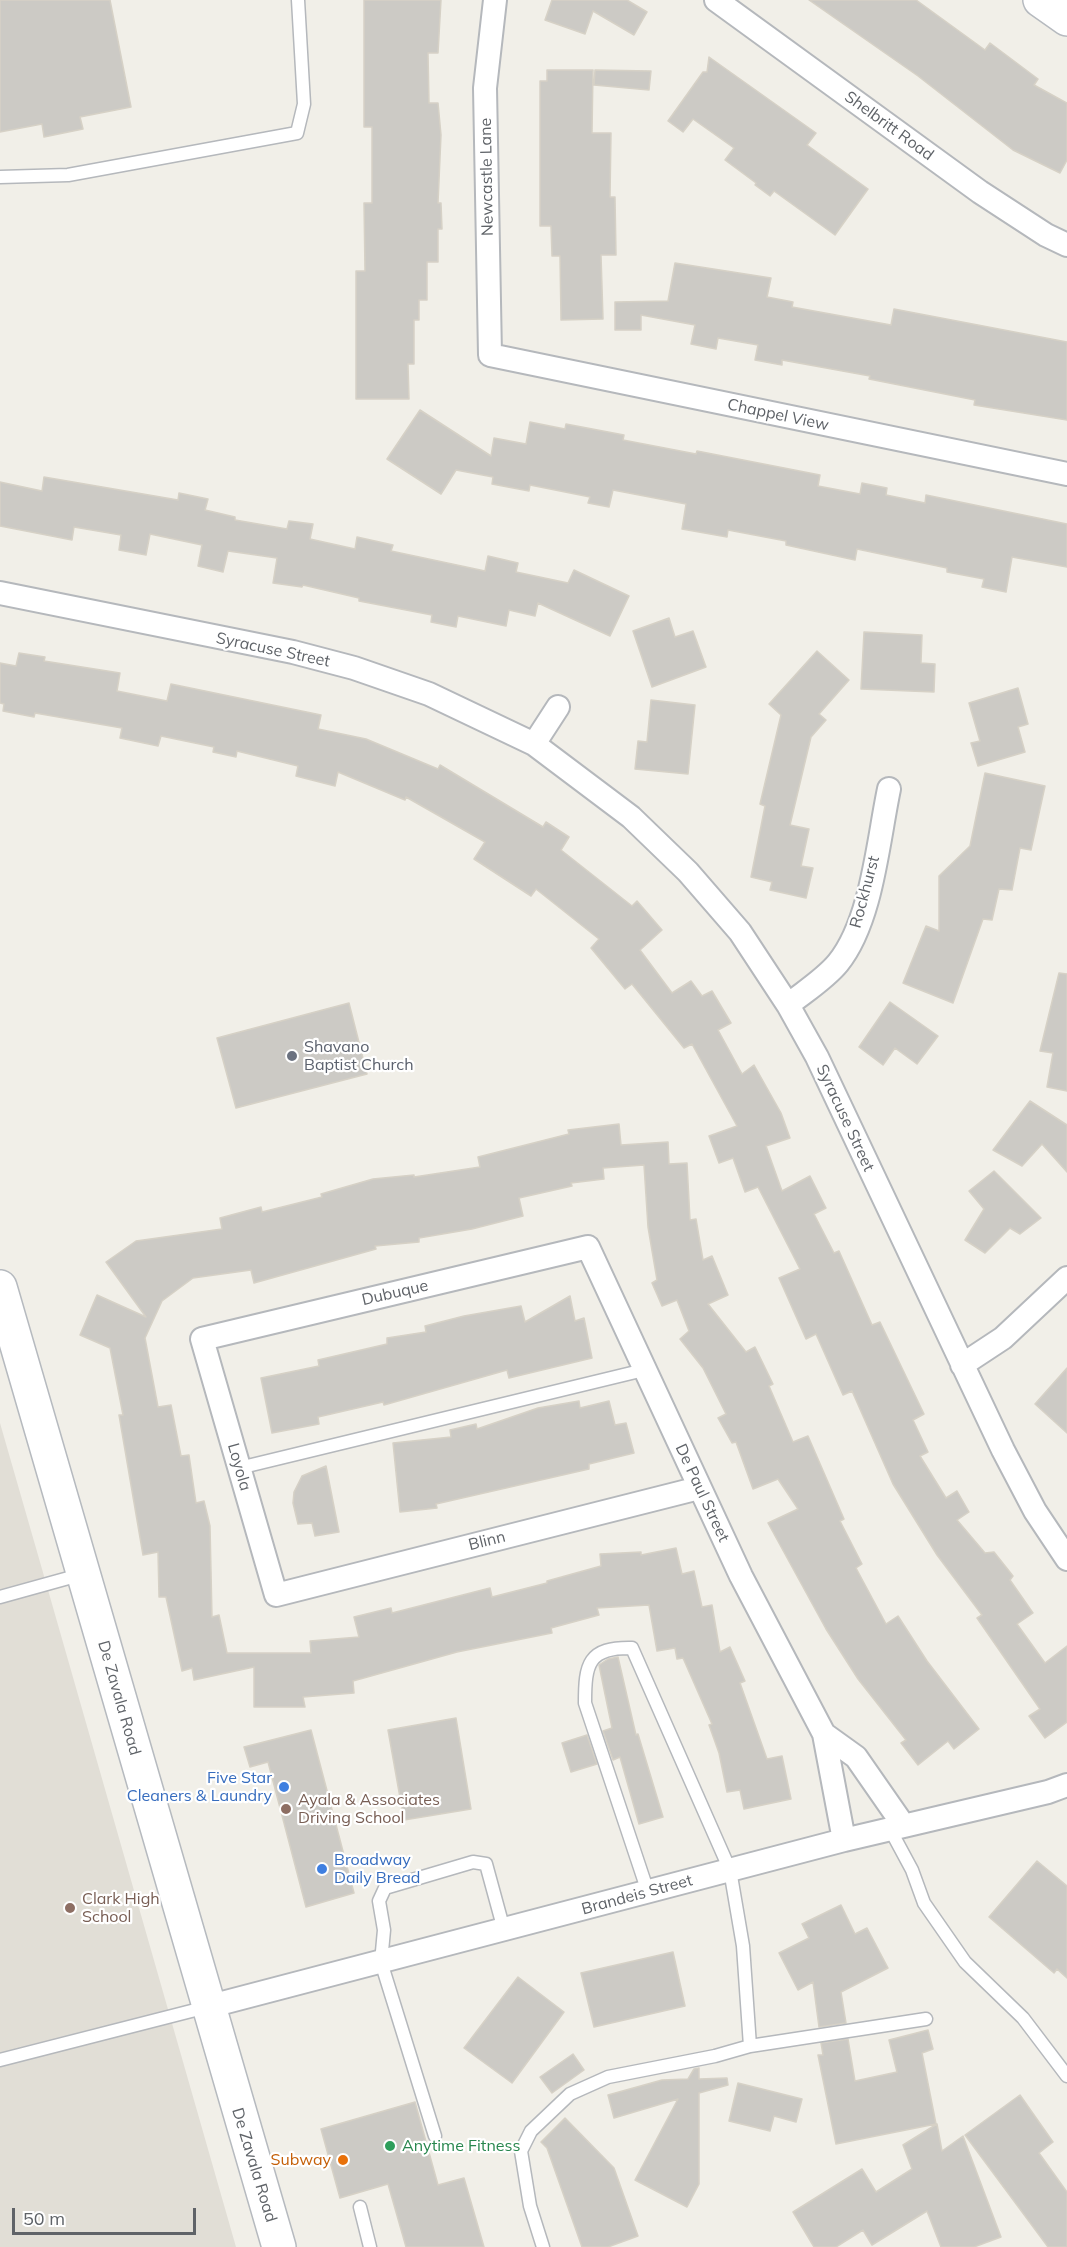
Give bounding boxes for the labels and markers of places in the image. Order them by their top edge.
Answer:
place label: Shavano Baptist Church [304,1037,414,1075]
marker: Shavano Baptist Church [285,1049,299,1063]
place label: Five Star Cleaners & Laundry [127,1768,272,1806]
marker: Five Star Cleaners & Laundry [277,1780,291,1794]
place label: Ayala & Associates Driving School [298,1790,440,1828]
marker: Ayala & Associates Driving School [279,1802,293,1816]
place label: Broadway Daily Bread [334,1850,420,1888]
marker: Broadway Daily Bread [315,1862,329,1876]
place label: Clark High School [82,1889,160,1927]
marker: Clark High School [63,1901,77,1915]
place label: Anytime Fitness [402,2136,520,2156]
marker: Anytime Fitness [383,2139,397,2153]
place label: Subway [271,2150,331,2170]
marker: Subway [336,2153,350,2167]

